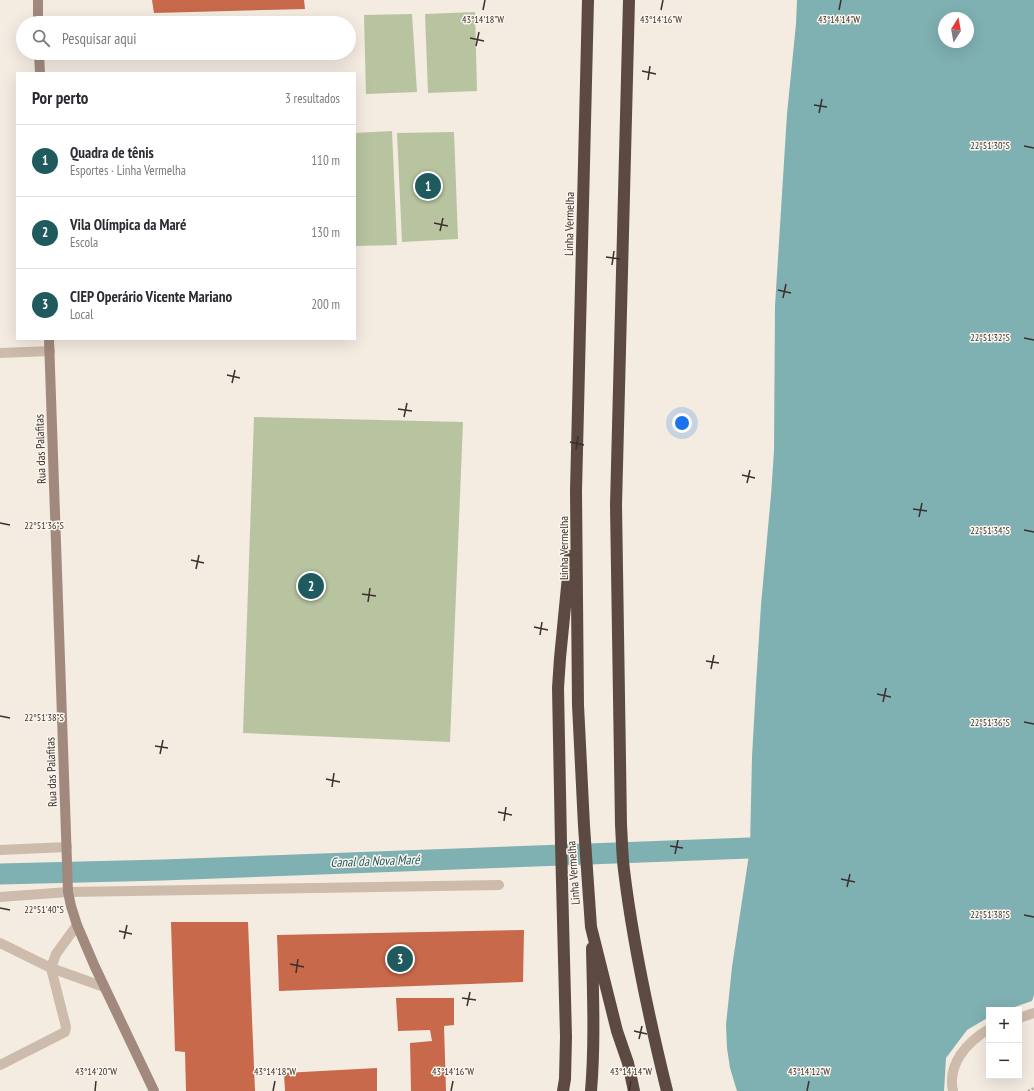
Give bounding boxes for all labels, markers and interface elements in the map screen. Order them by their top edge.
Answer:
north arrow [938,12,974,48]
text: 43°14'18"W [462,13,504,26]
text: 43°14'16"W [640,13,682,26]
text: 43°14'14"W [818,13,860,26]
search box [16,16,356,60]
icon: search [30,27,52,49]
text: Pesquisar aqui [62,29,136,48]
text: Por perto [32,87,88,109]
text: 3 resultados [285,90,340,107]
text: 22°51'30"S [970,139,1010,152]
text: Quadra de tênis [70,143,154,162]
text: 1 [42,152,48,169]
text: 110 m [311,152,340,169]
text: Esportes · Linha Vermelha [70,162,186,179]
pin: 1 [415,171,441,201]
street label: Linha Vermelha [561,192,577,256]
text: Vila Olímpica da Maré [70,215,186,234]
text: 2 [42,224,48,241]
text: 130 m [311,224,340,241]
text: Escola [70,234,98,251]
text: CIEP Operário Vicente Mariano [70,287,232,306]
text: 3 [42,296,48,313]
text: 200 m [311,296,340,313]
text: Local [70,306,93,323]
text: 22°51'32"S [970,331,1010,344]
your location [672,413,692,433]
street label: Rua das Palafitas [31,414,49,484]
street label: Linha Vermelha [556,516,571,580]
text: 22°51'36"S [24,519,64,532]
text: 22°51'34"S [970,524,1010,537]
pin: 2 [298,571,324,601]
text: 22°51'38"S [24,711,64,724]
text: 22°51'36"S [970,716,1010,729]
street label: Rua das Palafitas [42,737,60,807]
street label: Linha Vermelha [563,840,583,905]
water label: Canal da Nova Maré [330,851,421,871]
text: 22°51'40"S [24,903,64,916]
text: 22°51'38"S [970,908,1010,921]
pin: 3 [387,944,413,974]
map controls [986,1007,1022,1079]
button: + [986,1007,1022,1043]
button: − [986,1043,1022,1079]
text: 43°14'20"W [75,1065,117,1078]
text: 43°14'18"W [254,1065,296,1078]
text: 43°14'16"W [432,1065,474,1078]
text: 43°14'14"W [610,1065,652,1078]
text: 43°14'12"W [788,1065,830,1078]

